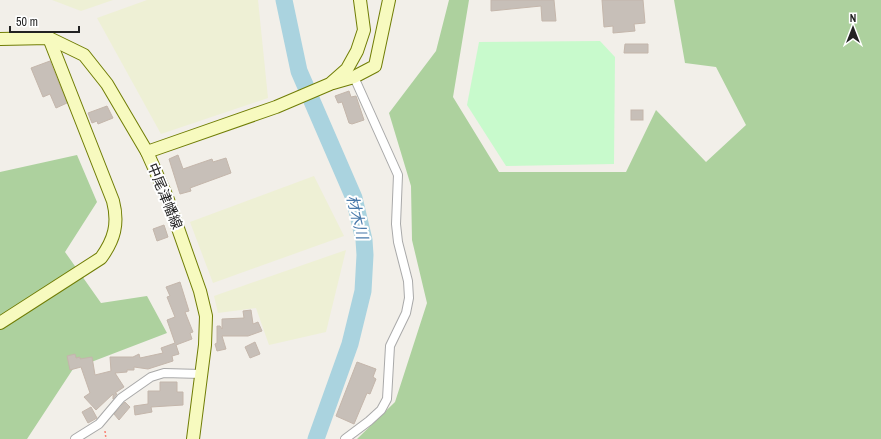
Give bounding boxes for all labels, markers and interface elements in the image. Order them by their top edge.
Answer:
scale bar [10,8,79,34]
north arrow [833,8,873,48]
text: N [850,11,856,25]
text: 50 m [16,14,38,30]
street label: 中尾津幡線 [144,160,186,232]
water label: 材木川 [342,192,374,243]

